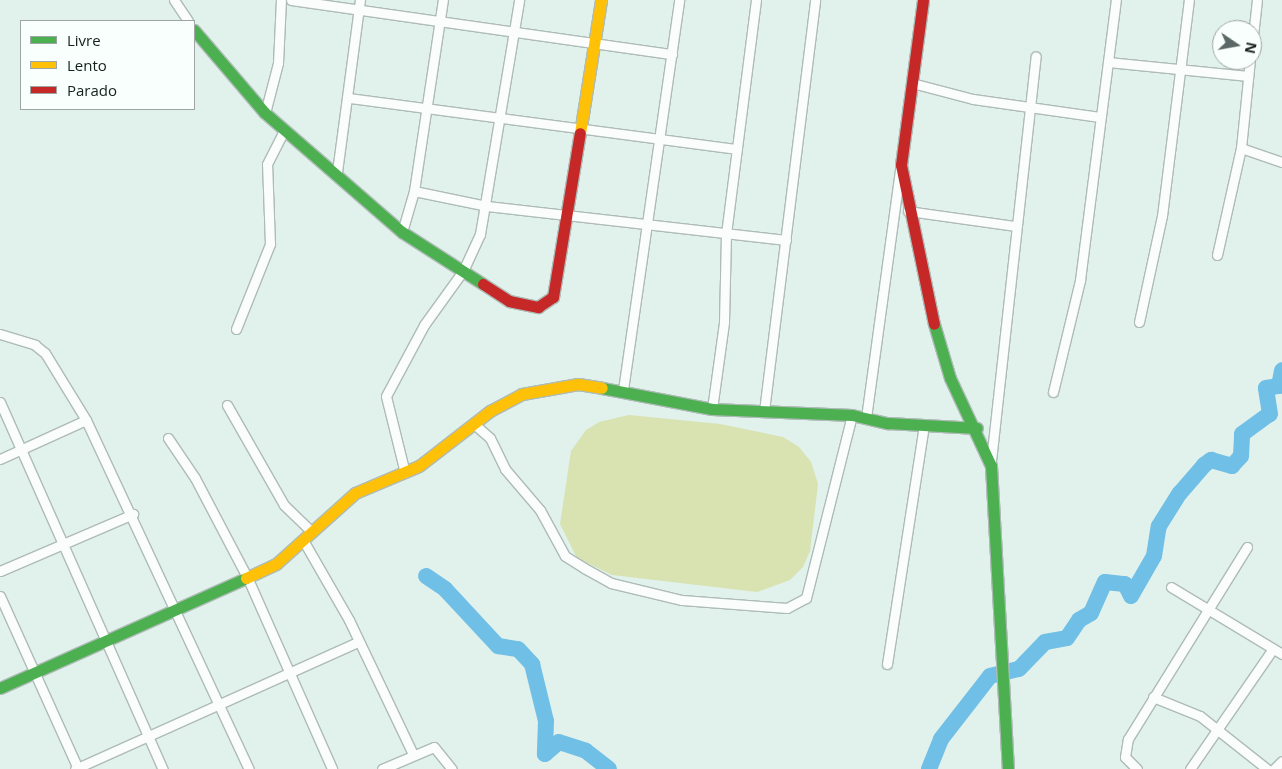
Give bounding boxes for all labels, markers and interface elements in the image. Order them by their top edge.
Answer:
legend [20,20,195,110]
north arrow [1212,20,1262,70]
text: Livre [67,30,101,50]
text: N [1241,40,1262,56]
text: Lento [67,55,107,75]
text: Parado [67,80,117,100]

